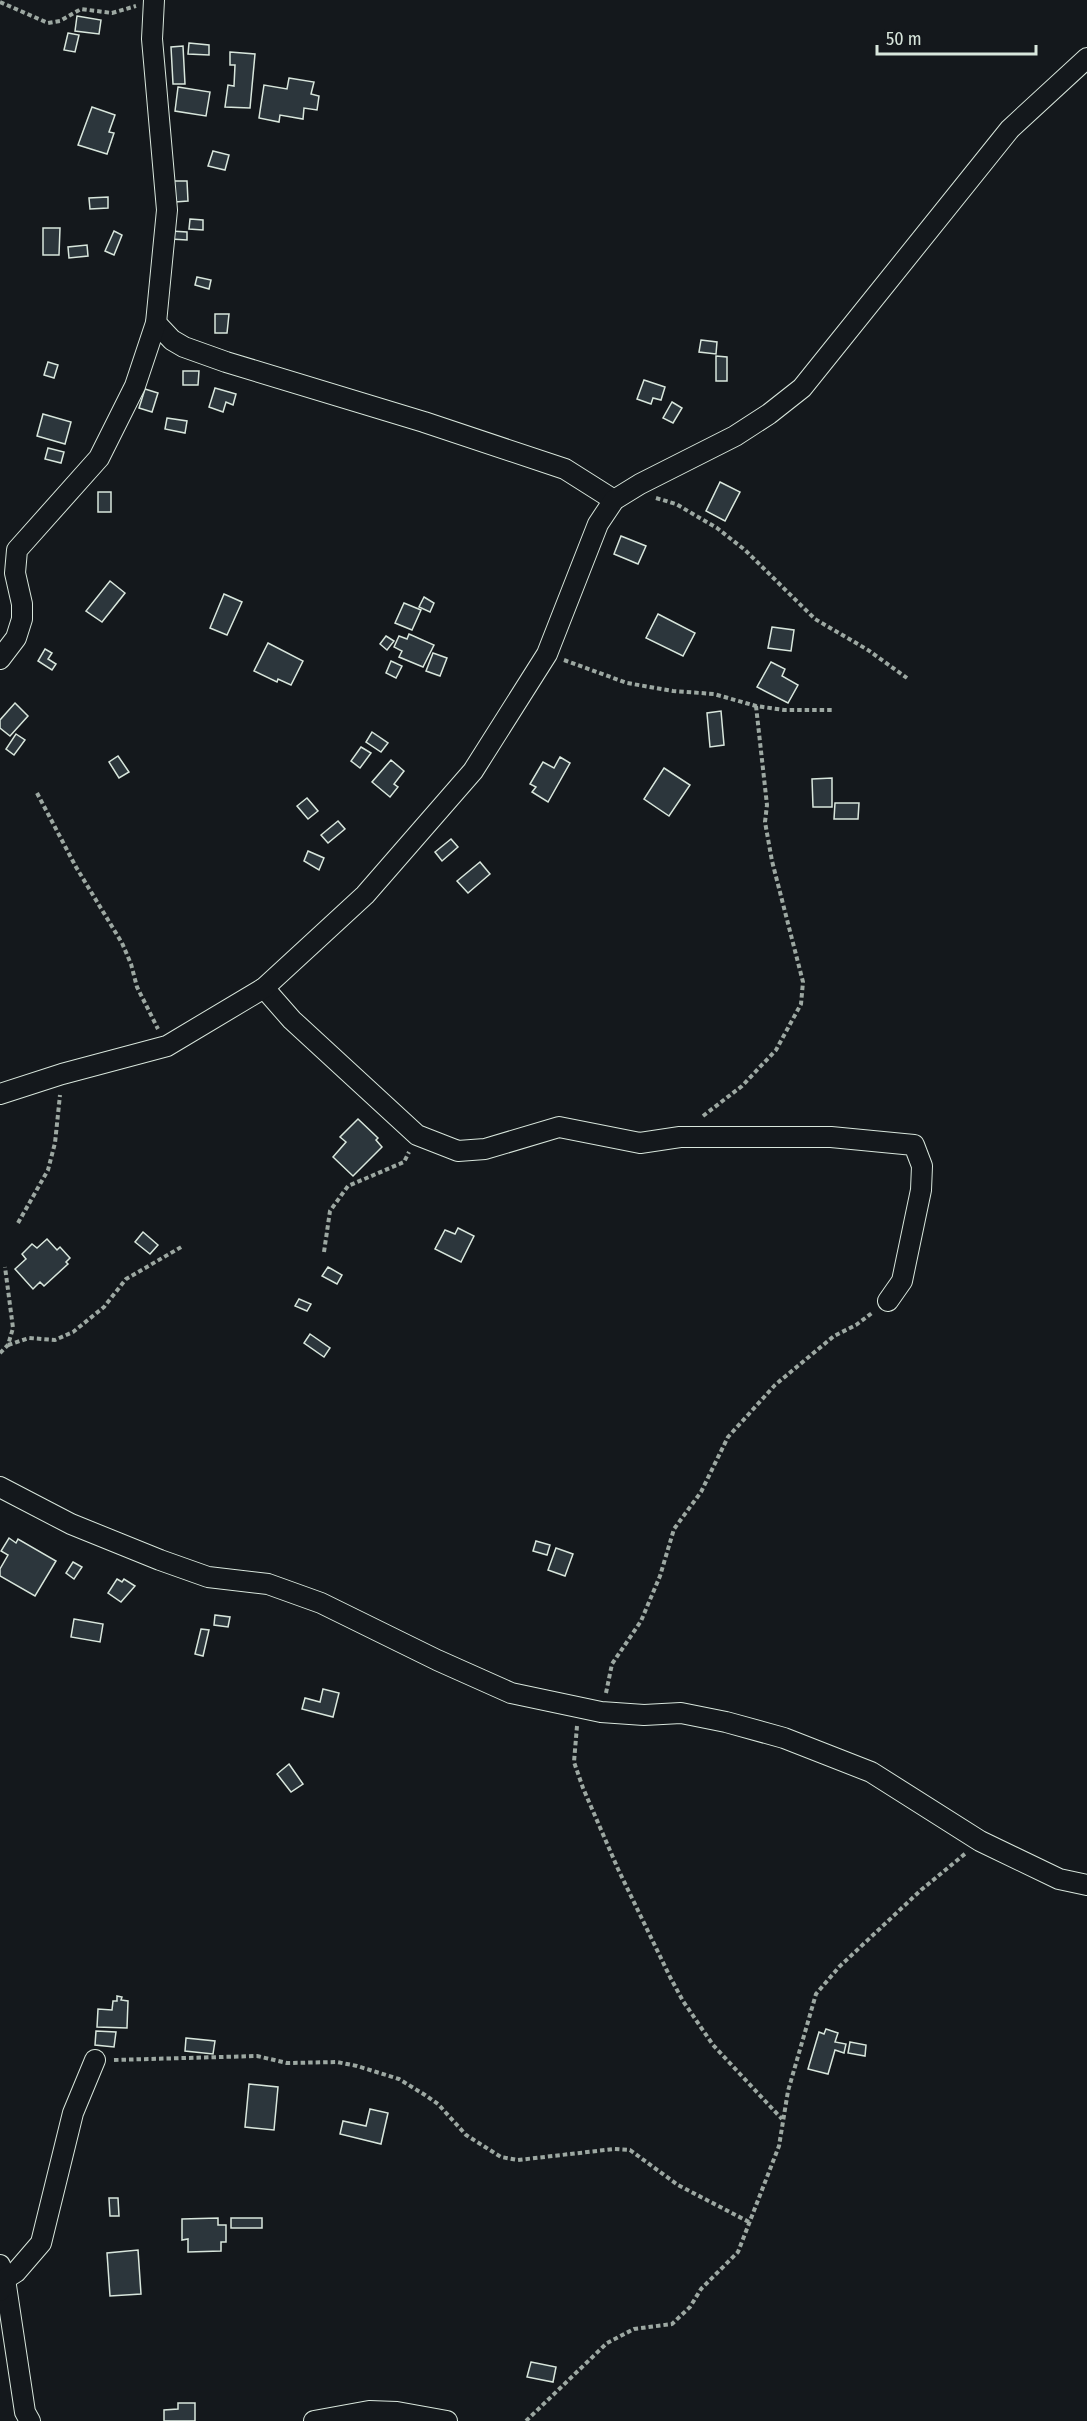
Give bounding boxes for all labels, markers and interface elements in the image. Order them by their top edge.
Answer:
scale bar [877,18,1036,56]
text: 50 m [886,28,922,50]

